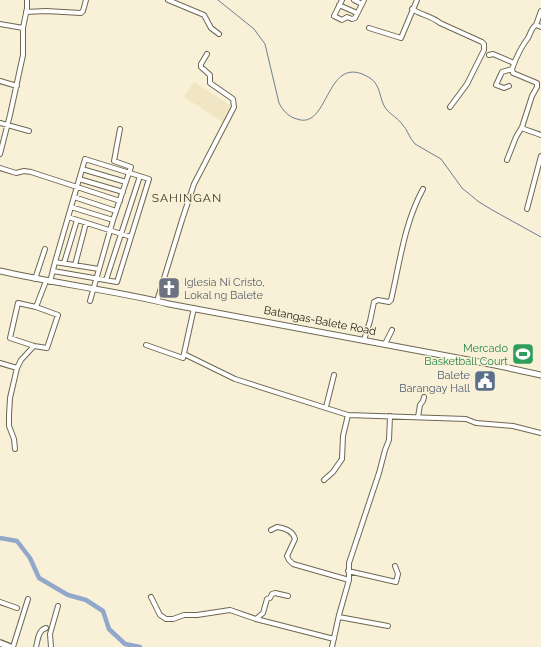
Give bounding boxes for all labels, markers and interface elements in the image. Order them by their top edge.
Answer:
district label: SAHINGAN [152,191,222,205]
church icon: Iglesia Ni Cristo, Lokal ng Balete [156,275,182,301]
place label: Iglesia Ni Cristo, Lokal ng Balete [184,276,265,302]
street label: Batangas-Balete Road [263,304,377,338]
sports icon: Mercado Basketball Court [510,341,536,367]
place label: Mercado Basketball Court [424,342,508,368]
public building icon: Balete Barangay Hall [472,368,498,394]
place label: Balete Barangay Hall [399,369,471,395]

